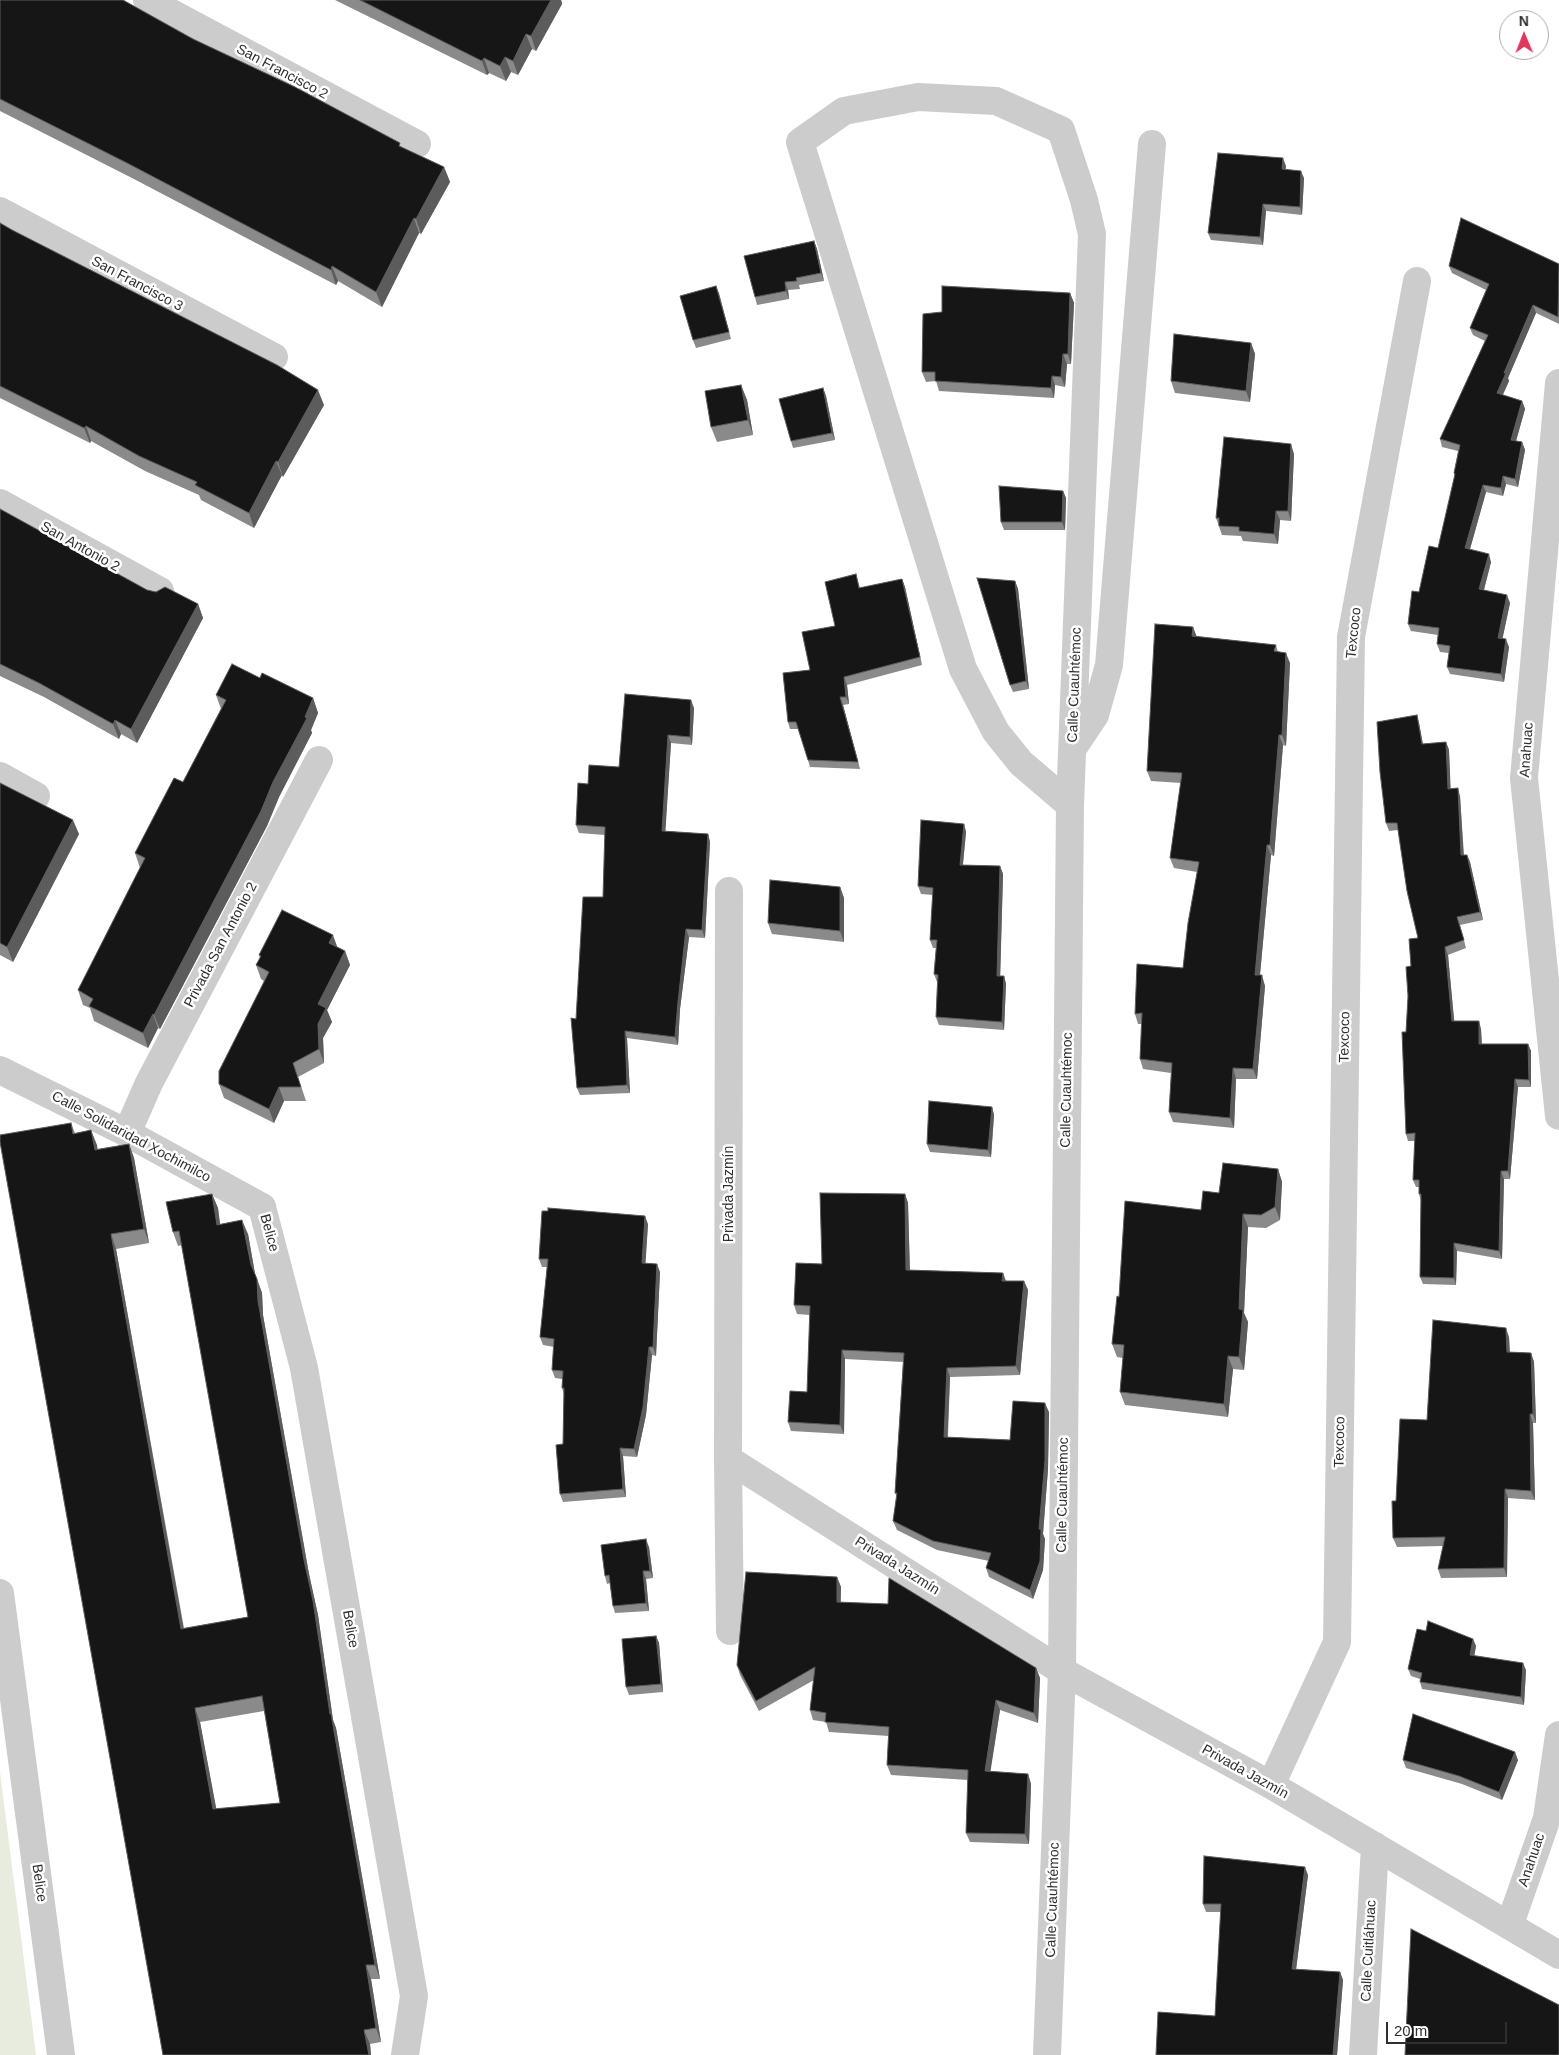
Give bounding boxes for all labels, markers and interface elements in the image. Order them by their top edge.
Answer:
north arrow [1499,10,1549,60]
text: N [1519,13,1529,29]
street label: San Francisco 2 [233,41,331,103]
street label: San Francisco 3 [88,253,186,315]
street label: San Antonio 2 [37,518,123,576]
street label: Texcoco [1343,607,1365,659]
street label: Calle Cuauhtémoc [1065,627,1085,743]
street label: Anahuac [1517,722,1537,778]
street label: Privada San Antonio 2 [181,880,261,1010]
street label: Texcoco [1336,1011,1354,1063]
street label: Calle Cuauhtémoc [1058,1032,1076,1148]
street label: Calle Solidaridad Xochimilco [49,1088,213,1186]
street label: Privada Jazmín [721,1146,737,1242]
street label: Belice [256,1212,282,1254]
street label: Texcoco [1331,1416,1349,1468]
street label: Calle Cuauhtémoc [1054,1437,1072,1553]
street label: Privada Jazmín [852,1533,942,1599]
street label: Belice [338,1609,362,1649]
street label: Privada Jazmín [1199,1741,1291,1803]
street label: Anahuac [1515,1831,1549,1889]
street label: Calle Cuauhtémoc [1043,1842,1063,1958]
street label: Belice [28,1863,50,1903]
street label: Calle Cuitláhuac [1358,1900,1380,2002]
scale bar [1389,2012,1510,2044]
text: 20 m [1394,2022,1427,2039]

